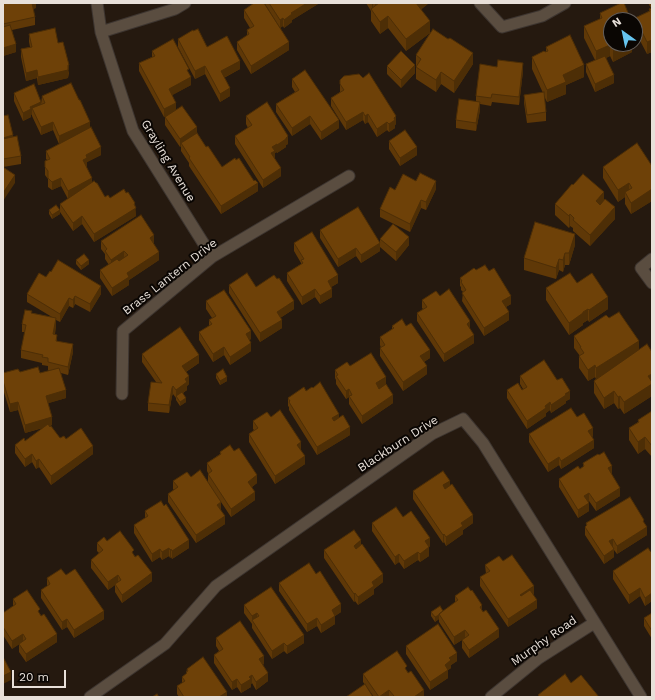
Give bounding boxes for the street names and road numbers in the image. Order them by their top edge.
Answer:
street label: Grayling Avenue [138,117,198,205]
street label: Brass Lantern Drive [120,236,220,318]
street label: Blackburn Drive [355,413,441,475]
street label: Murphy Road [508,613,580,669]

